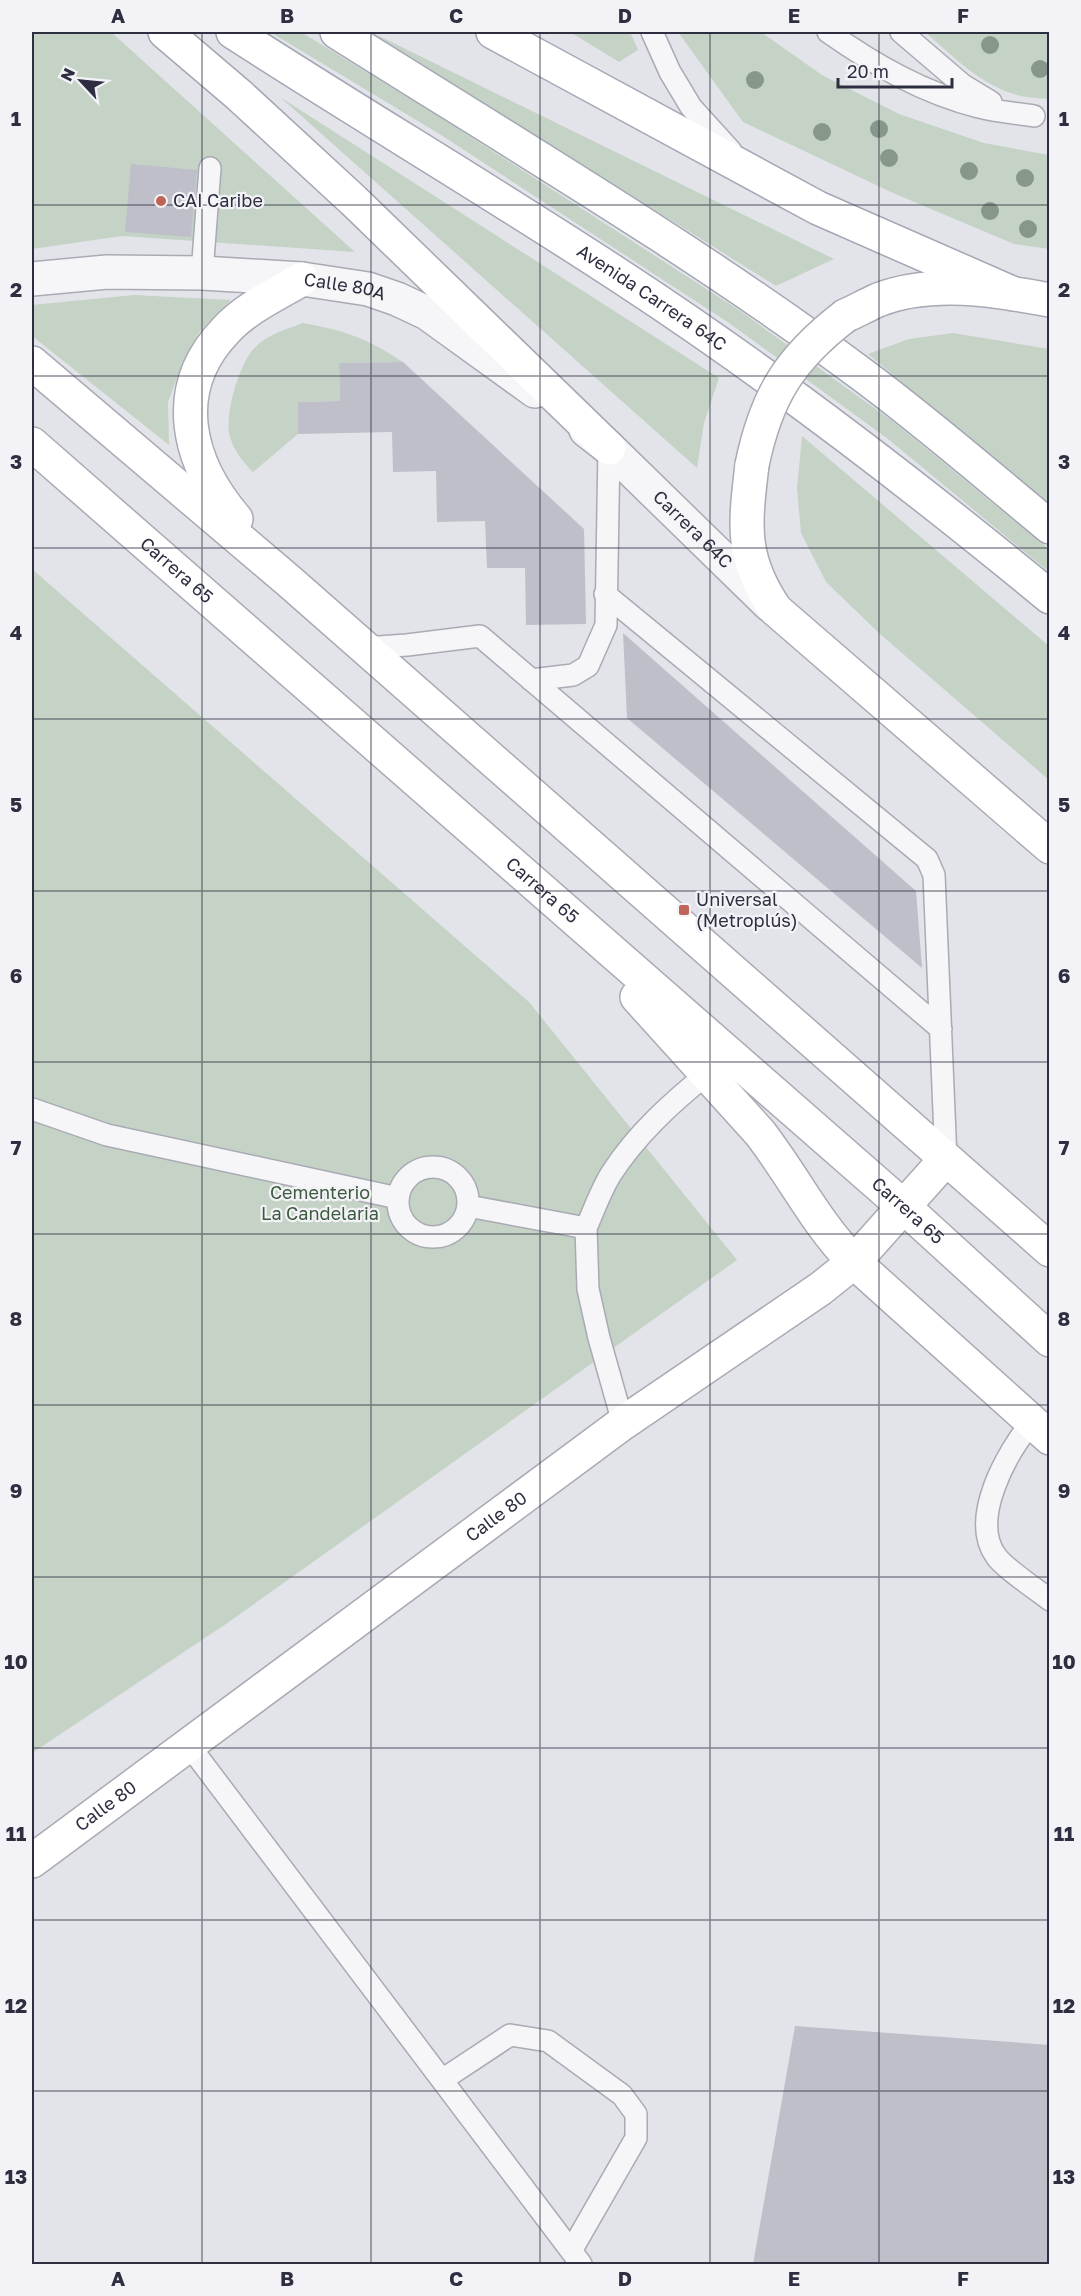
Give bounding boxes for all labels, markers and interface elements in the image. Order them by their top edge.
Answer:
text: A [111,3,125,27]
text: B [280,3,294,27]
text: C [449,3,463,27]
text: D [618,3,632,27]
text: E [788,3,800,27]
text: F [957,3,969,27]
north arrow [51,51,111,111]
scale bar [838,51,952,89]
text: 20 m [847,60,889,82]
text: N [56,65,79,84]
text: 1 [11,106,21,130]
text: 1 [1059,106,1069,130]
place label: CAI Caribe [173,189,263,211]
marker: CAI Caribe [154,194,168,208]
street label: Avenida Carrera 64C [573,239,731,355]
street label: Calle 80A [302,267,389,304]
text: 2 [10,277,22,301]
text: 2 [1058,277,1070,301]
text: 3 [10,449,22,473]
text: 3 [1058,449,1070,473]
street label: Carrera 64C [649,485,738,572]
street label: Carrera 65 [136,532,218,607]
text: 4 [10,620,22,644]
text: 4 [1058,620,1070,644]
text: 5 [10,792,22,816]
text: 5 [1058,792,1070,816]
street label: Carrera 65 [502,852,584,927]
place label: Universal (Metroplús) [696,888,798,931]
marker: Universal (Metroplús) [677,903,691,917]
text: 6 [10,963,22,987]
text: 6 [1058,963,1070,987]
text: 7 [11,1135,22,1159]
text: 7 [1059,1135,1070,1159]
street label: Carrera 65 [868,1172,949,1248]
park label: Cementerio La Candelaria [261,1181,379,1224]
text: 8 [10,1306,22,1330]
text: 8 [1058,1306,1070,1330]
text: 9 [10,1478,22,1502]
text: 9 [1058,1478,1070,1502]
street label: Calle 80 [461,1486,531,1546]
text: 10 [4,1649,28,1673]
text: 10 [1052,1649,1076,1673]
street label: Calle 80 [70,1775,140,1835]
text: 11 [6,1821,26,1845]
text: 11 [1054,1821,1074,1845]
text: 12 [5,1993,27,2017]
text: 12 [1053,1993,1075,2017]
text: 13 [5,2164,27,2188]
text: 13 [1053,2164,1075,2188]
text: A [111,2266,125,2290]
text: B [280,2266,294,2290]
text: C [449,2266,463,2290]
text: D [618,2266,632,2290]
text: E [788,2266,800,2290]
text: F [957,2266,969,2290]

